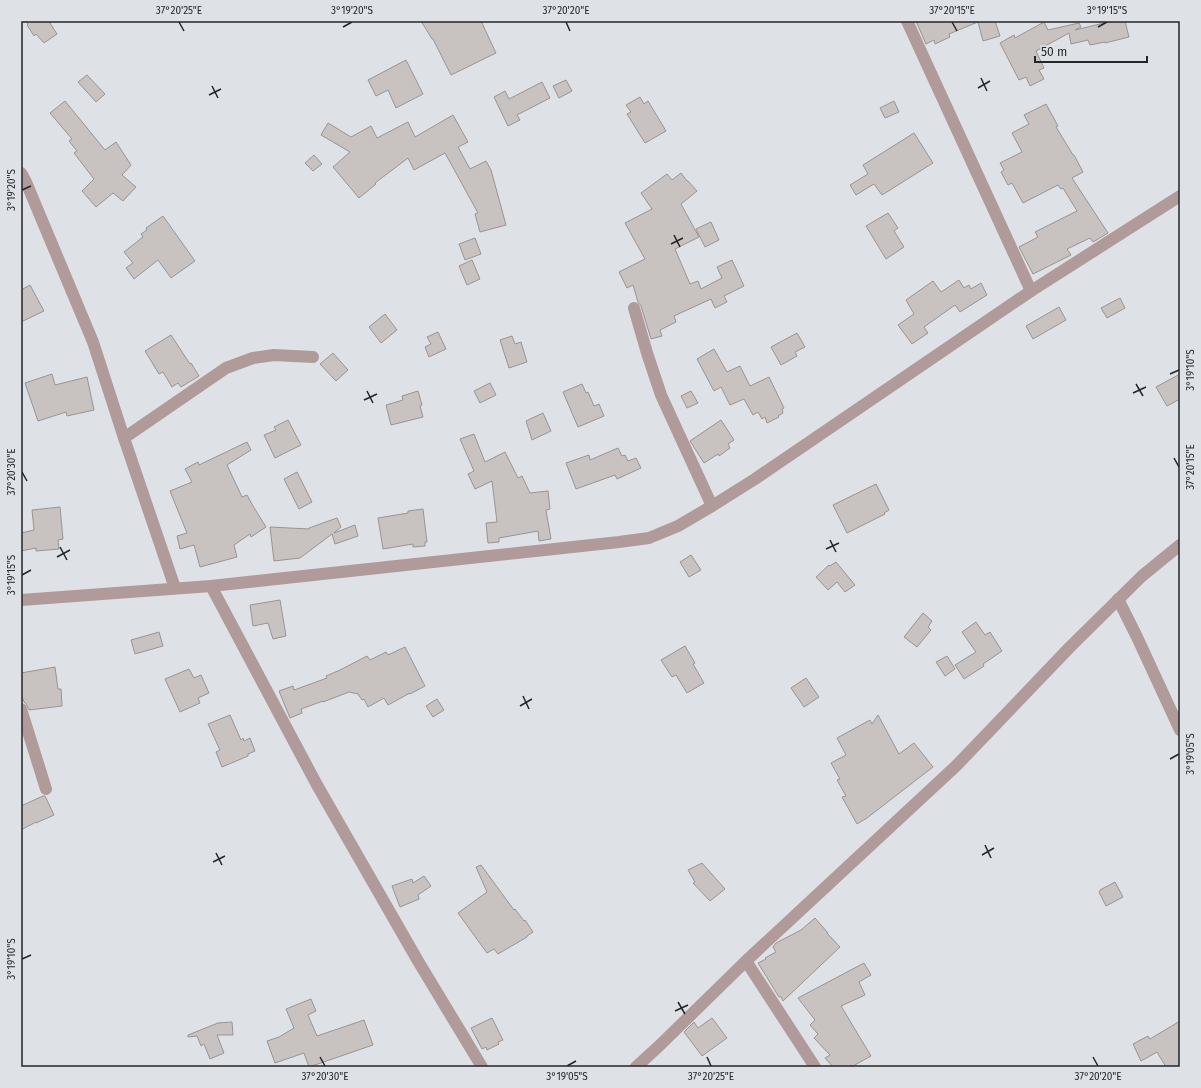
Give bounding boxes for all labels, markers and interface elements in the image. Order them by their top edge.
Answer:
text: 37°20'25"E [156,5,202,17]
text: 3°19'20"S [331,5,373,17]
text: 37°20'20"E [542,5,590,17]
text: 37°20'15"E [929,5,975,17]
text: 3°19'15"S [1087,5,1128,17]
scale bar [1035,38,1147,64]
text: 50 m [1041,45,1067,59]
text: 3°19'20"S [6,169,18,211]
text: 3°19'10"S [1185,349,1197,391]
text: 37°20'15"E [1185,444,1197,490]
text: 37°20'30"E [6,448,18,496]
text: 3°19'15"S [6,554,18,595]
text: 3°19'05"S [1185,733,1197,775]
text: 3°19'10"S [6,938,18,980]
text: 37°20'30"E [301,1071,349,1083]
text: 3°19'05"S [546,1071,588,1083]
text: 37°20'25"E [688,1071,734,1083]
text: 37°20'20"E [1074,1071,1122,1083]

